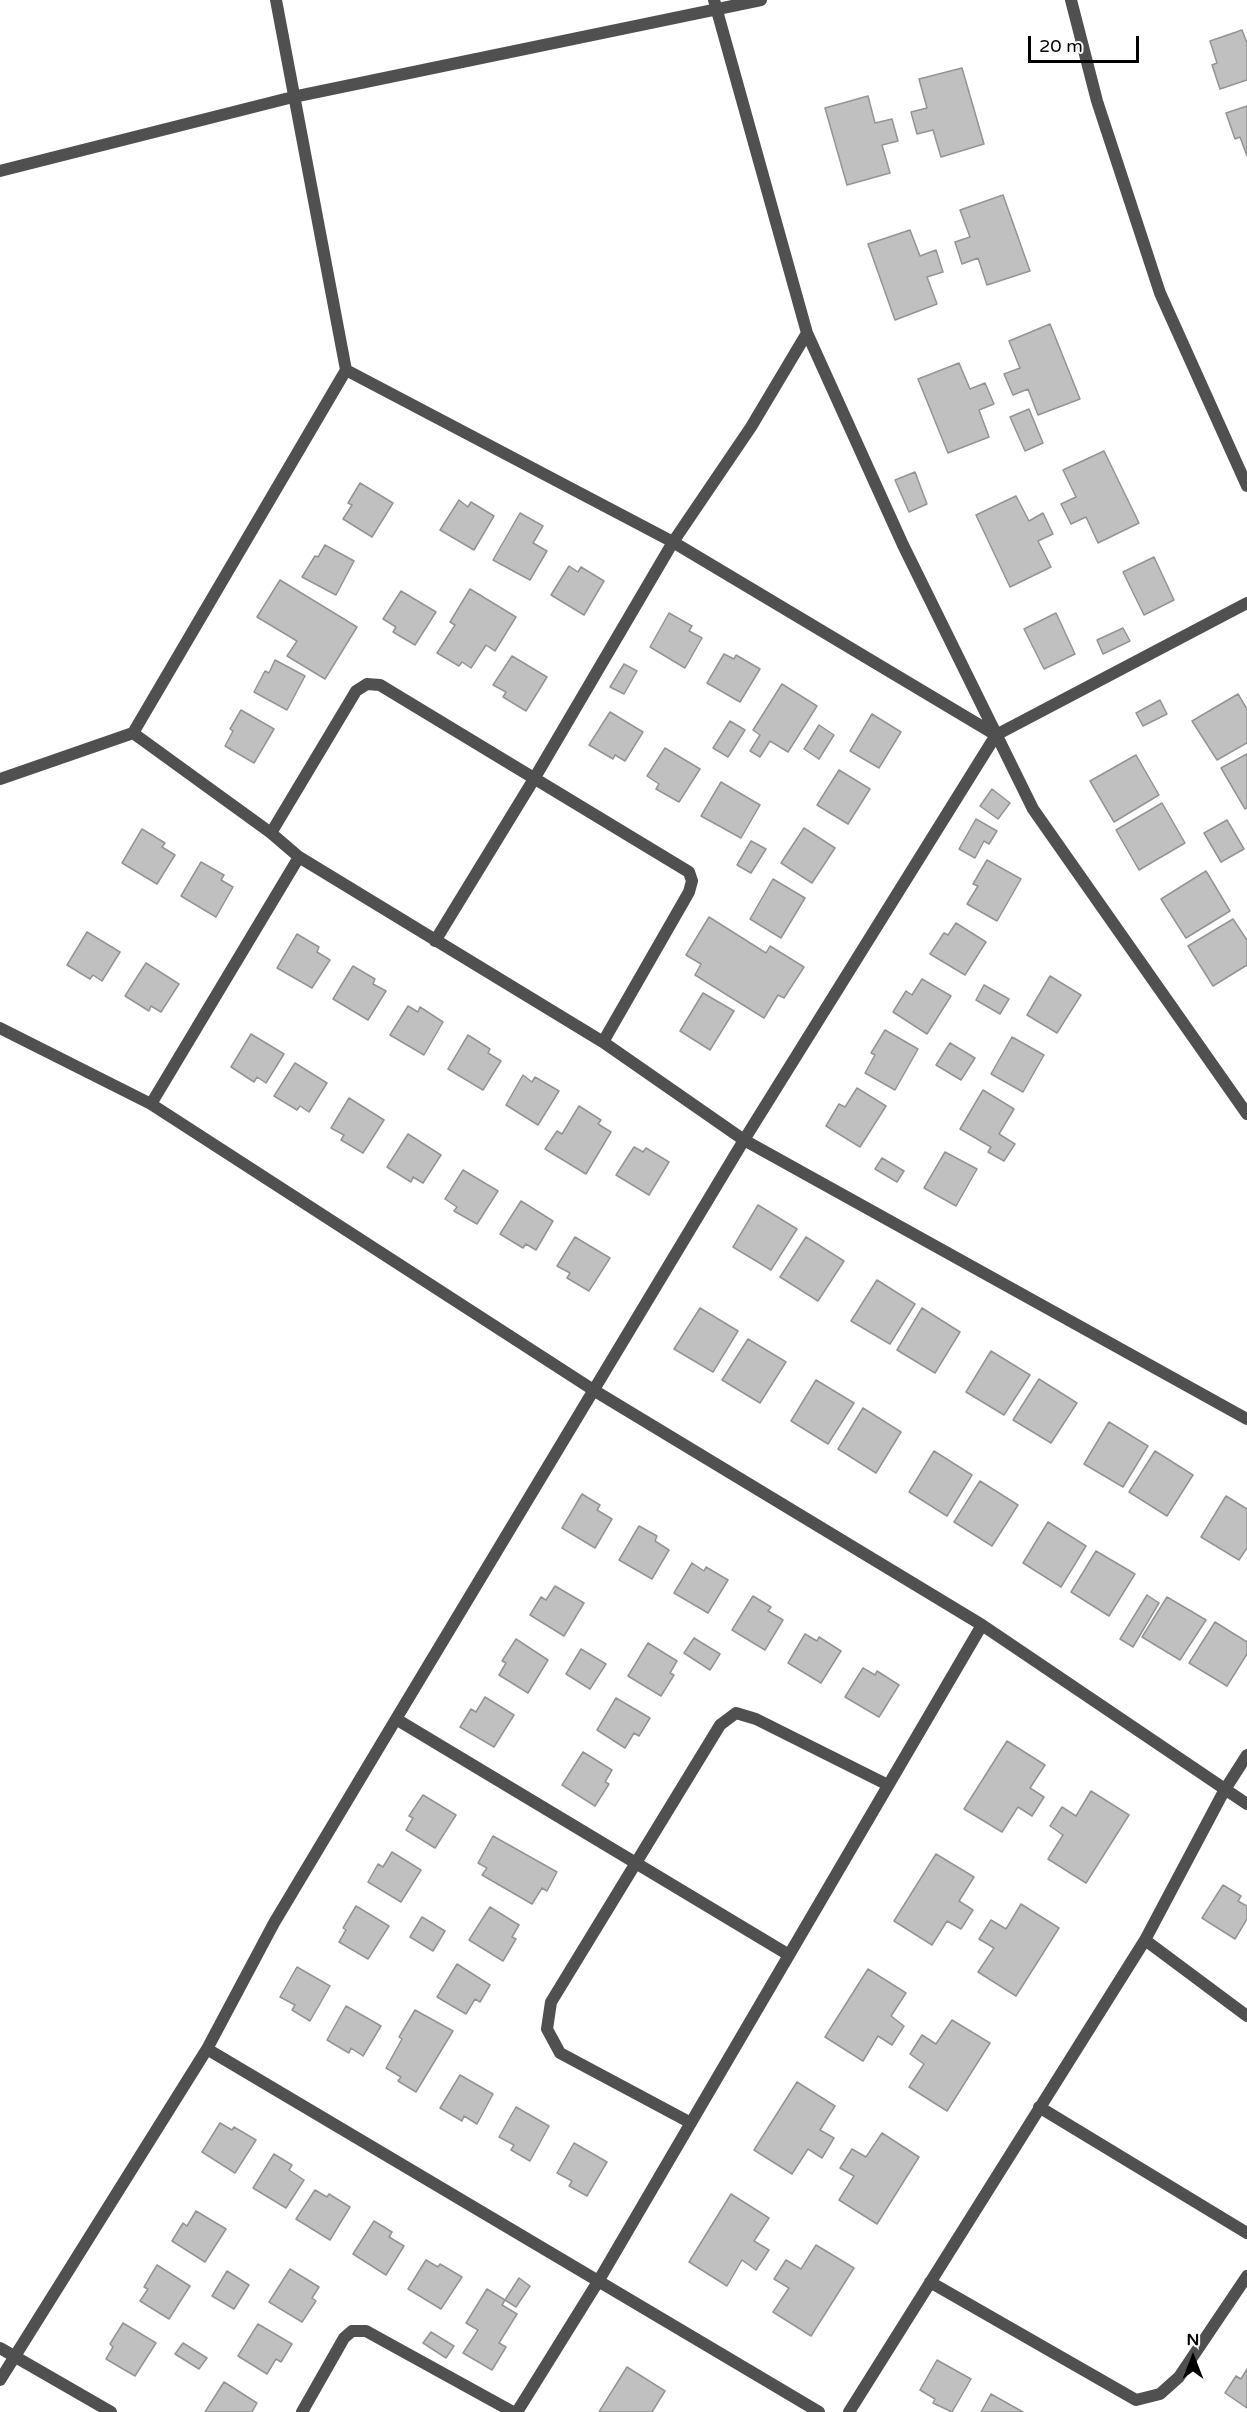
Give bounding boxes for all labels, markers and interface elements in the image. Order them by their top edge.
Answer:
scale bar [1031,24,1142,62]
text: 20 m [1039,35,1083,57]
north arrow [1163,2328,1223,2388]
text: N [1187,2330,1199,2350]

